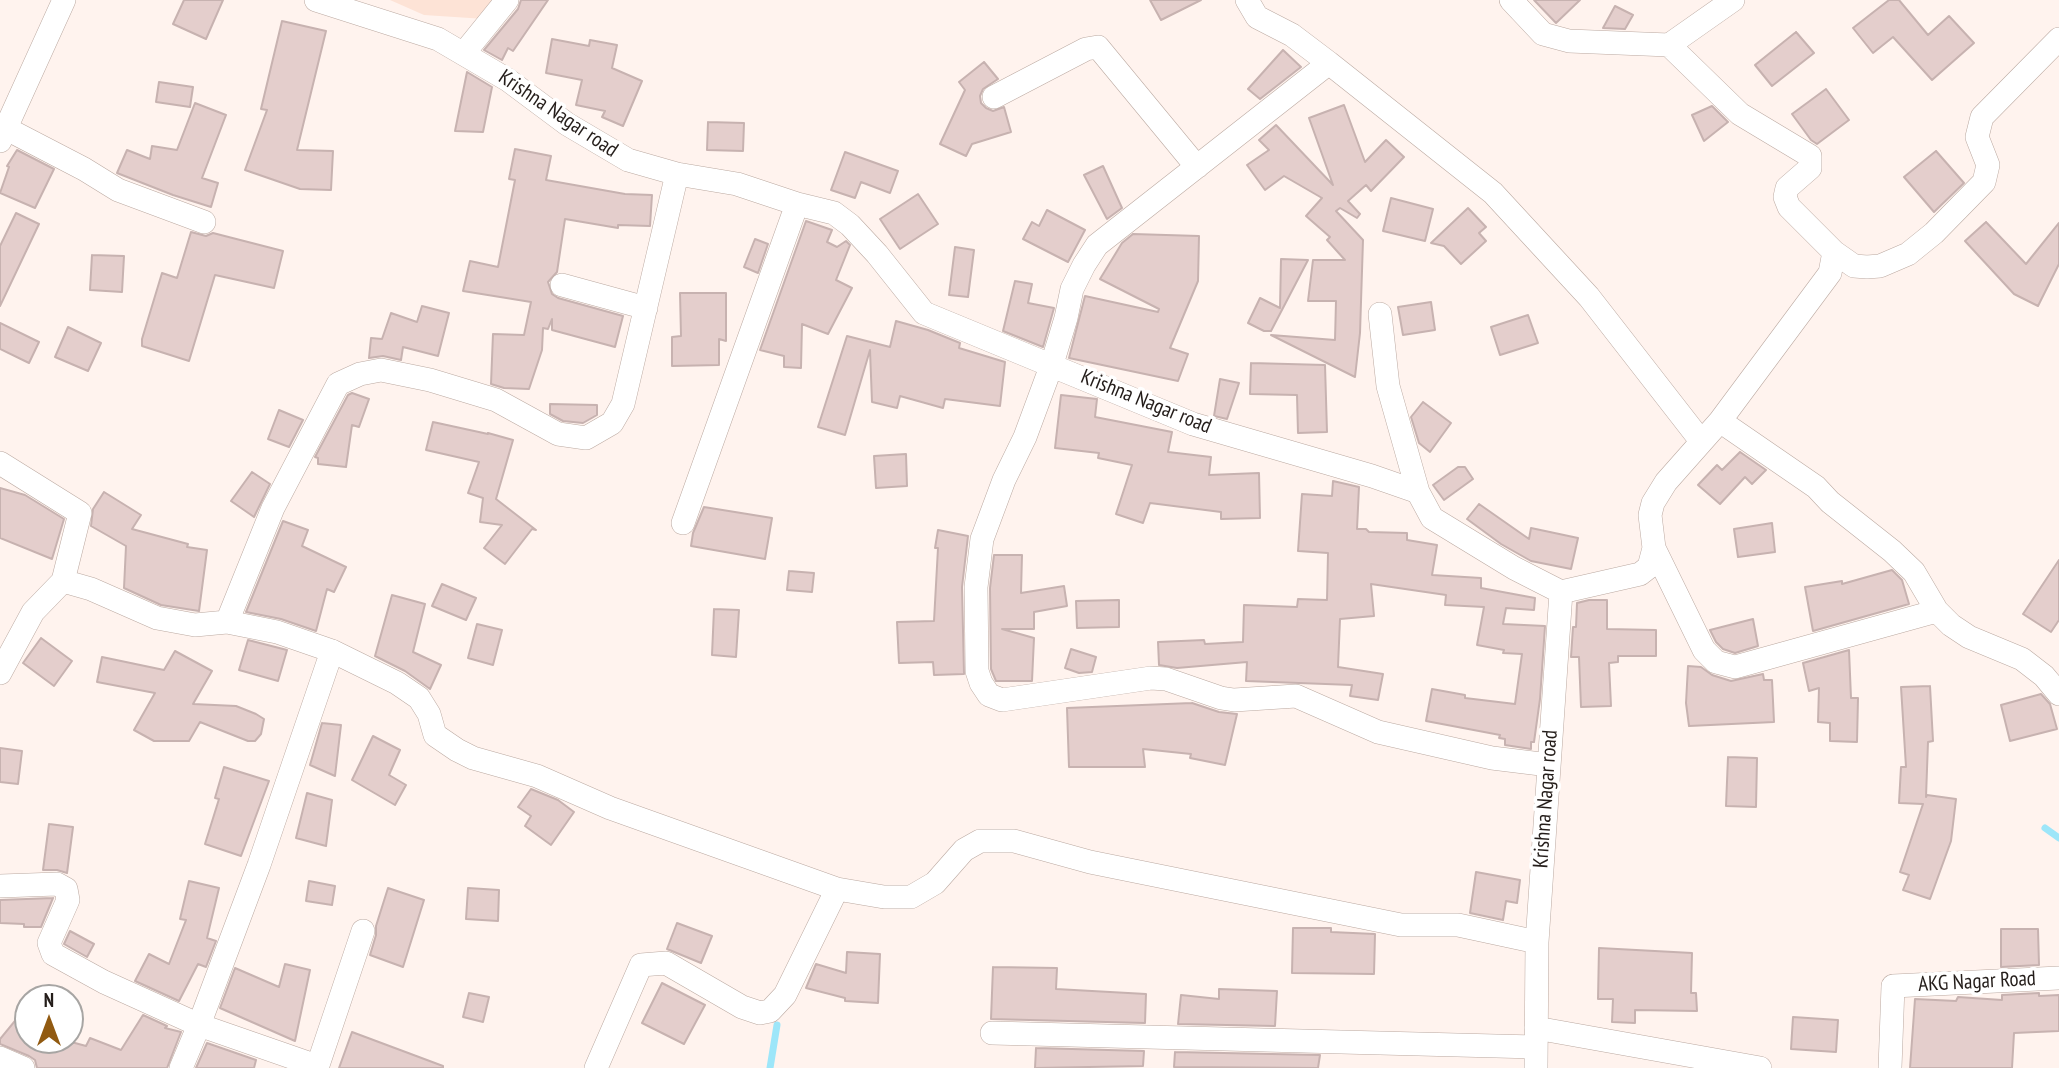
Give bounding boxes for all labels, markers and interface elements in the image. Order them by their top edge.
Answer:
street label: Krishna Nagar road [494,65,622,163]
street label: Krishna Nagar road [1077,364,1215,440]
street label: Krishna Nagar road [1529,729,1563,869]
street label: AKG Nagar Road [1917,966,2037,998]
north arrow [14,984,84,1054]
text: N [44,988,54,1012]

